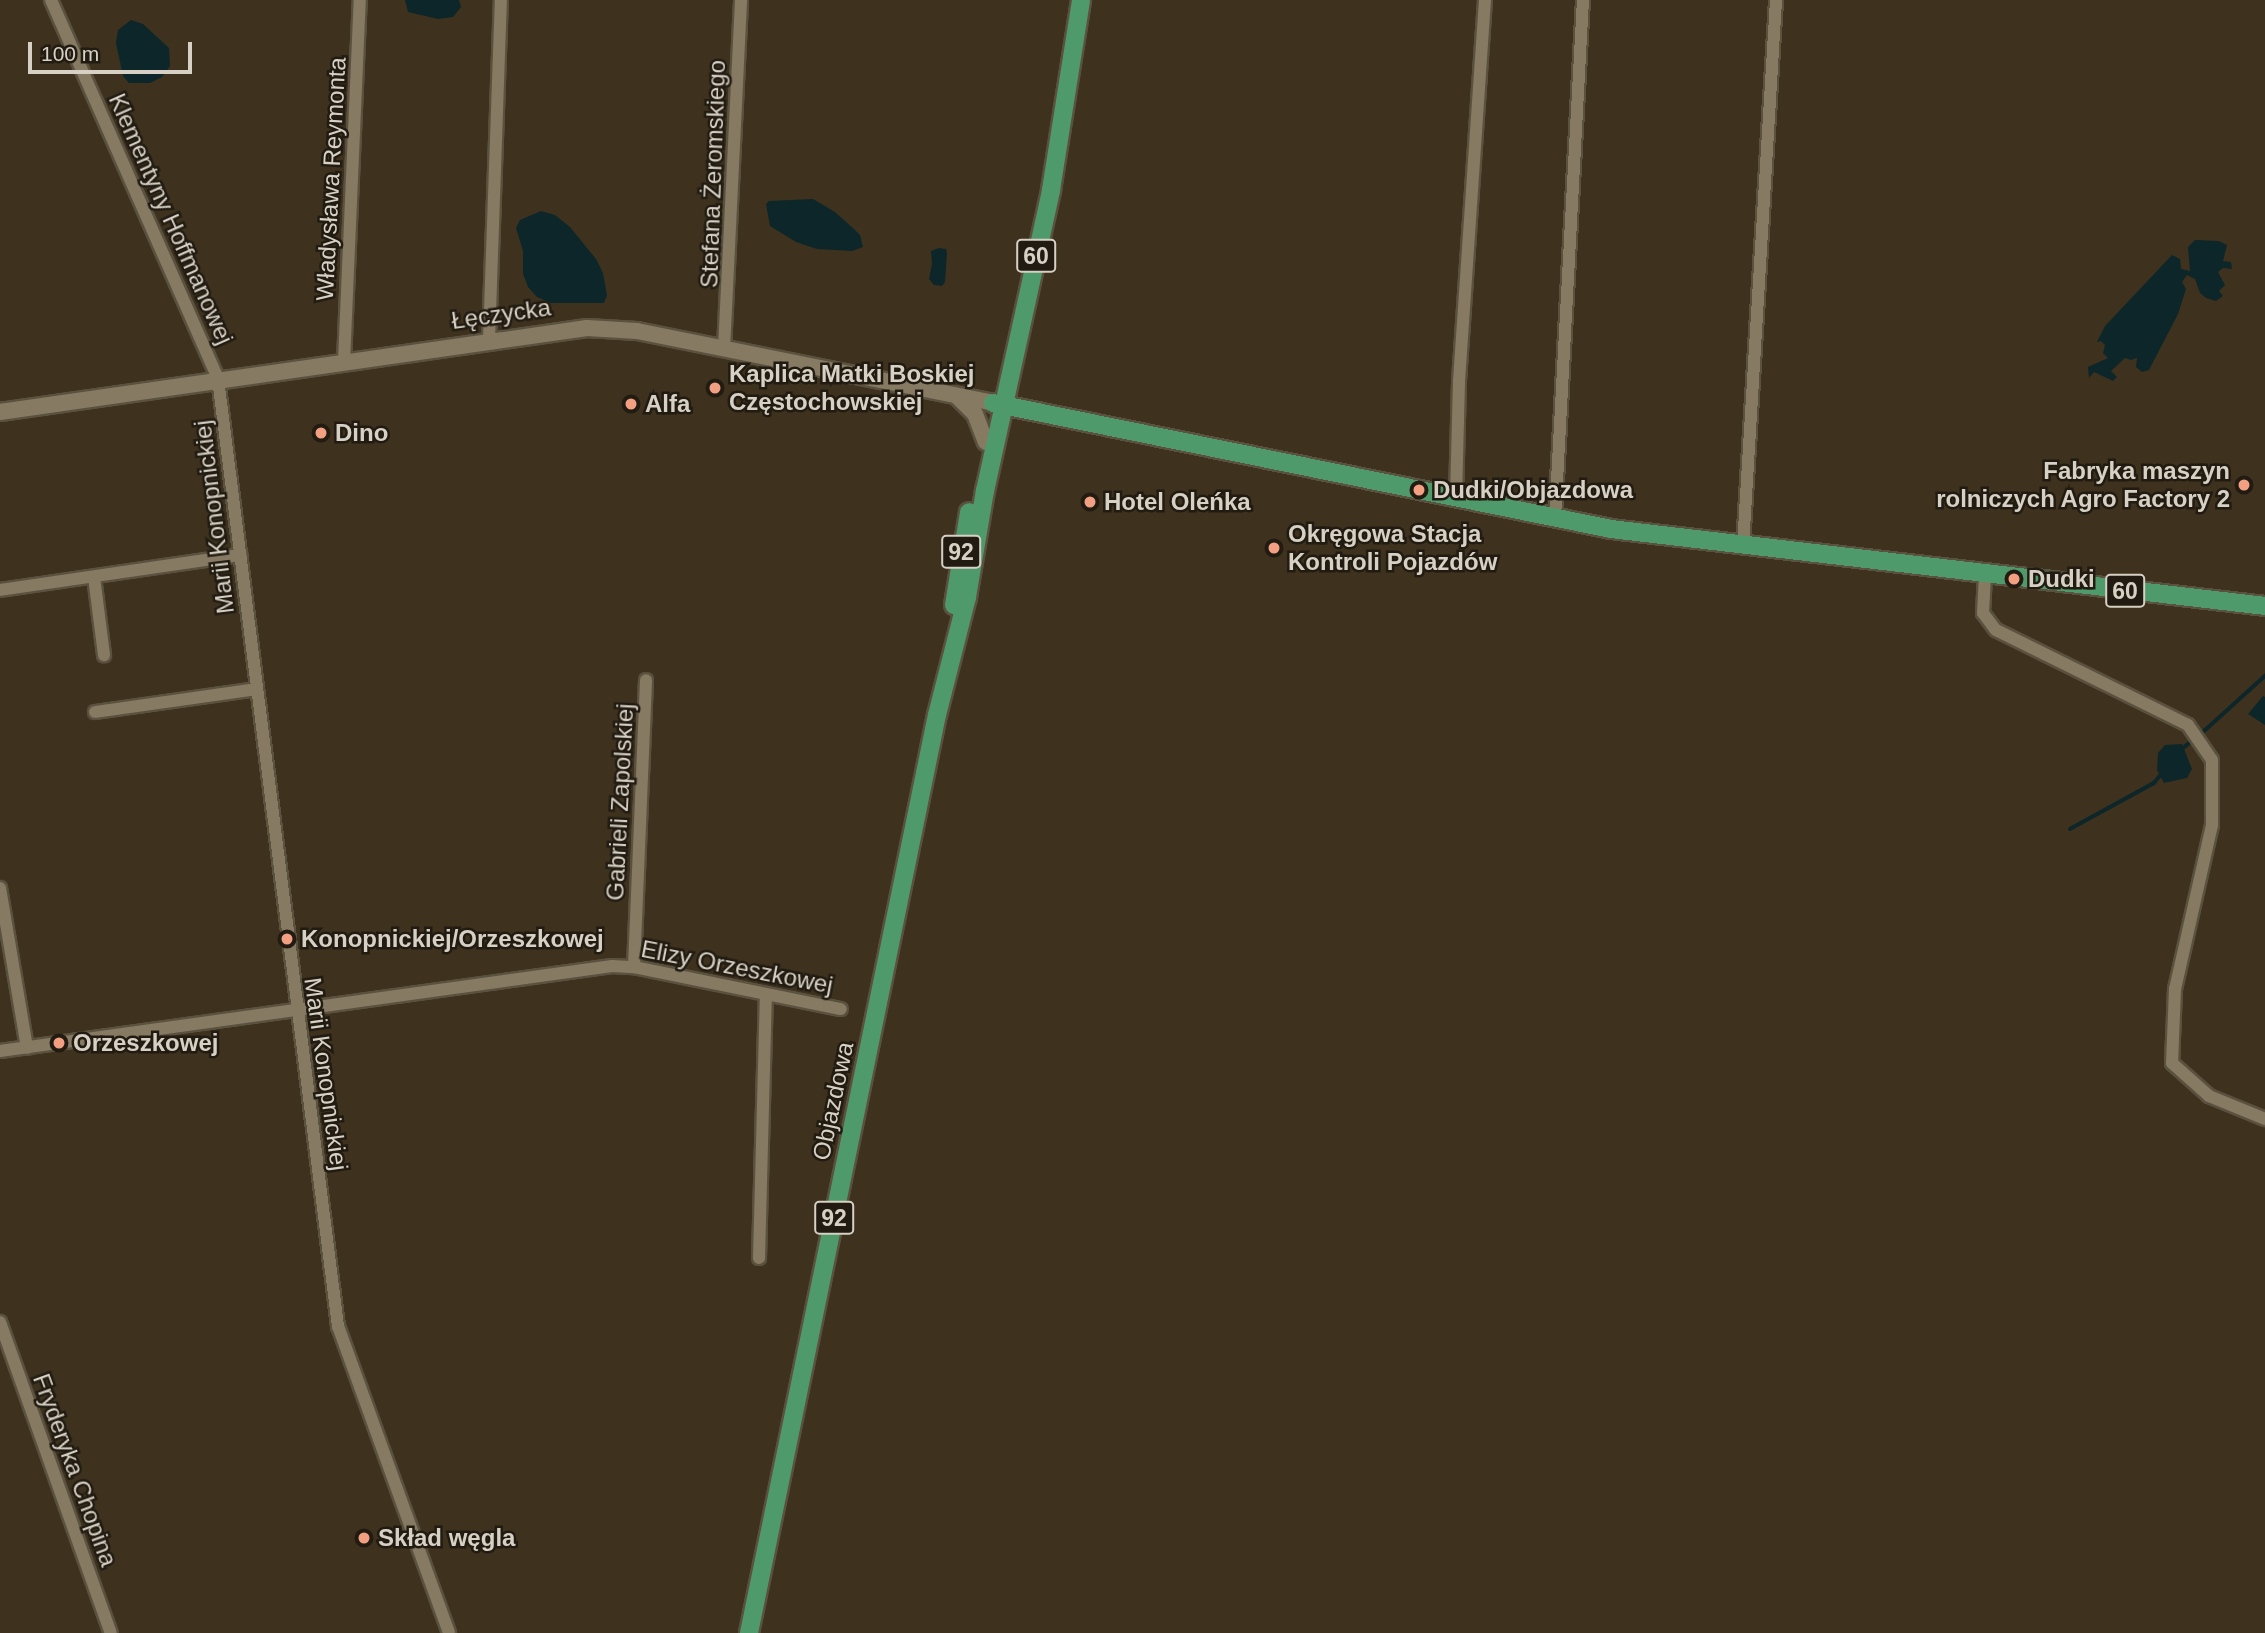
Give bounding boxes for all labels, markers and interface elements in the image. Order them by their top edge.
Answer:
scale bar [32,28,196,72]
text: 100 m [41,42,99,65]
street label: Władysława Reymonta [310,56,352,302]
street label: Stefana Żeromskiego [695,60,731,288]
street label: Klementyny Hoffmanowej [103,89,239,349]
road number: 60 [1015,236,1057,276]
street label: Łęczycka [449,293,553,335]
place label: Kaplica Matki Boskiej Częstochowskiej [729,360,974,416]
marker: Kaplica Matki Boskiej Częstochowskiej [707,380,723,396]
place label: Alfa [645,390,690,418]
marker: Alfa [623,396,639,412]
street label: Marii Konopnickiej [188,419,240,615]
place label: Dino [335,419,388,447]
marker: Dino [313,425,329,441]
place label: Fabryka maszyn rolniczych Agro Factory 2 [1935,457,2230,513]
place label: Dudki/Objazdowa [1433,476,1633,504]
marker: Fabryka maszyn rolniczych Agro Factory 2 [2236,477,2252,493]
marker: Dudki/Objazdowa [1411,482,1427,498]
place label: Hotel Oleńka [1104,488,1251,516]
marker: Hotel Oleńka [1082,494,1098,510]
place label: Okręgowa Stacja Kontroli Pojazdów [1288,520,1497,576]
road number: 92 [940,532,982,572]
marker: Okręgowa Stacja Kontroli Pojazdów [1266,540,1282,556]
place label: Dudki [2028,565,2095,593]
marker: Dudki [2006,571,2022,587]
road number: 60 [2104,572,2146,610]
street label: Gabrieli Zapolskiej [600,703,640,901]
place label: Konopnickiej/Orzeszkowej [301,925,604,953]
marker: Konopnickiej/Orzeszkowej [279,931,295,947]
street label: Elizy Orzeszkowej [639,934,835,1000]
street label: Marii Konopnickiej [298,976,354,1172]
place label: Orzeszkowej [73,1029,218,1057]
marker: Orzeszkowej [51,1035,67,1051]
street label: Objazdowa [806,1039,860,1163]
road number: 92 [813,1198,855,1238]
street label: Fryderyka Chopina [27,1370,123,1570]
place label: Skład węgla [378,1524,515,1552]
marker: Skład węgla [356,1530,372,1546]

